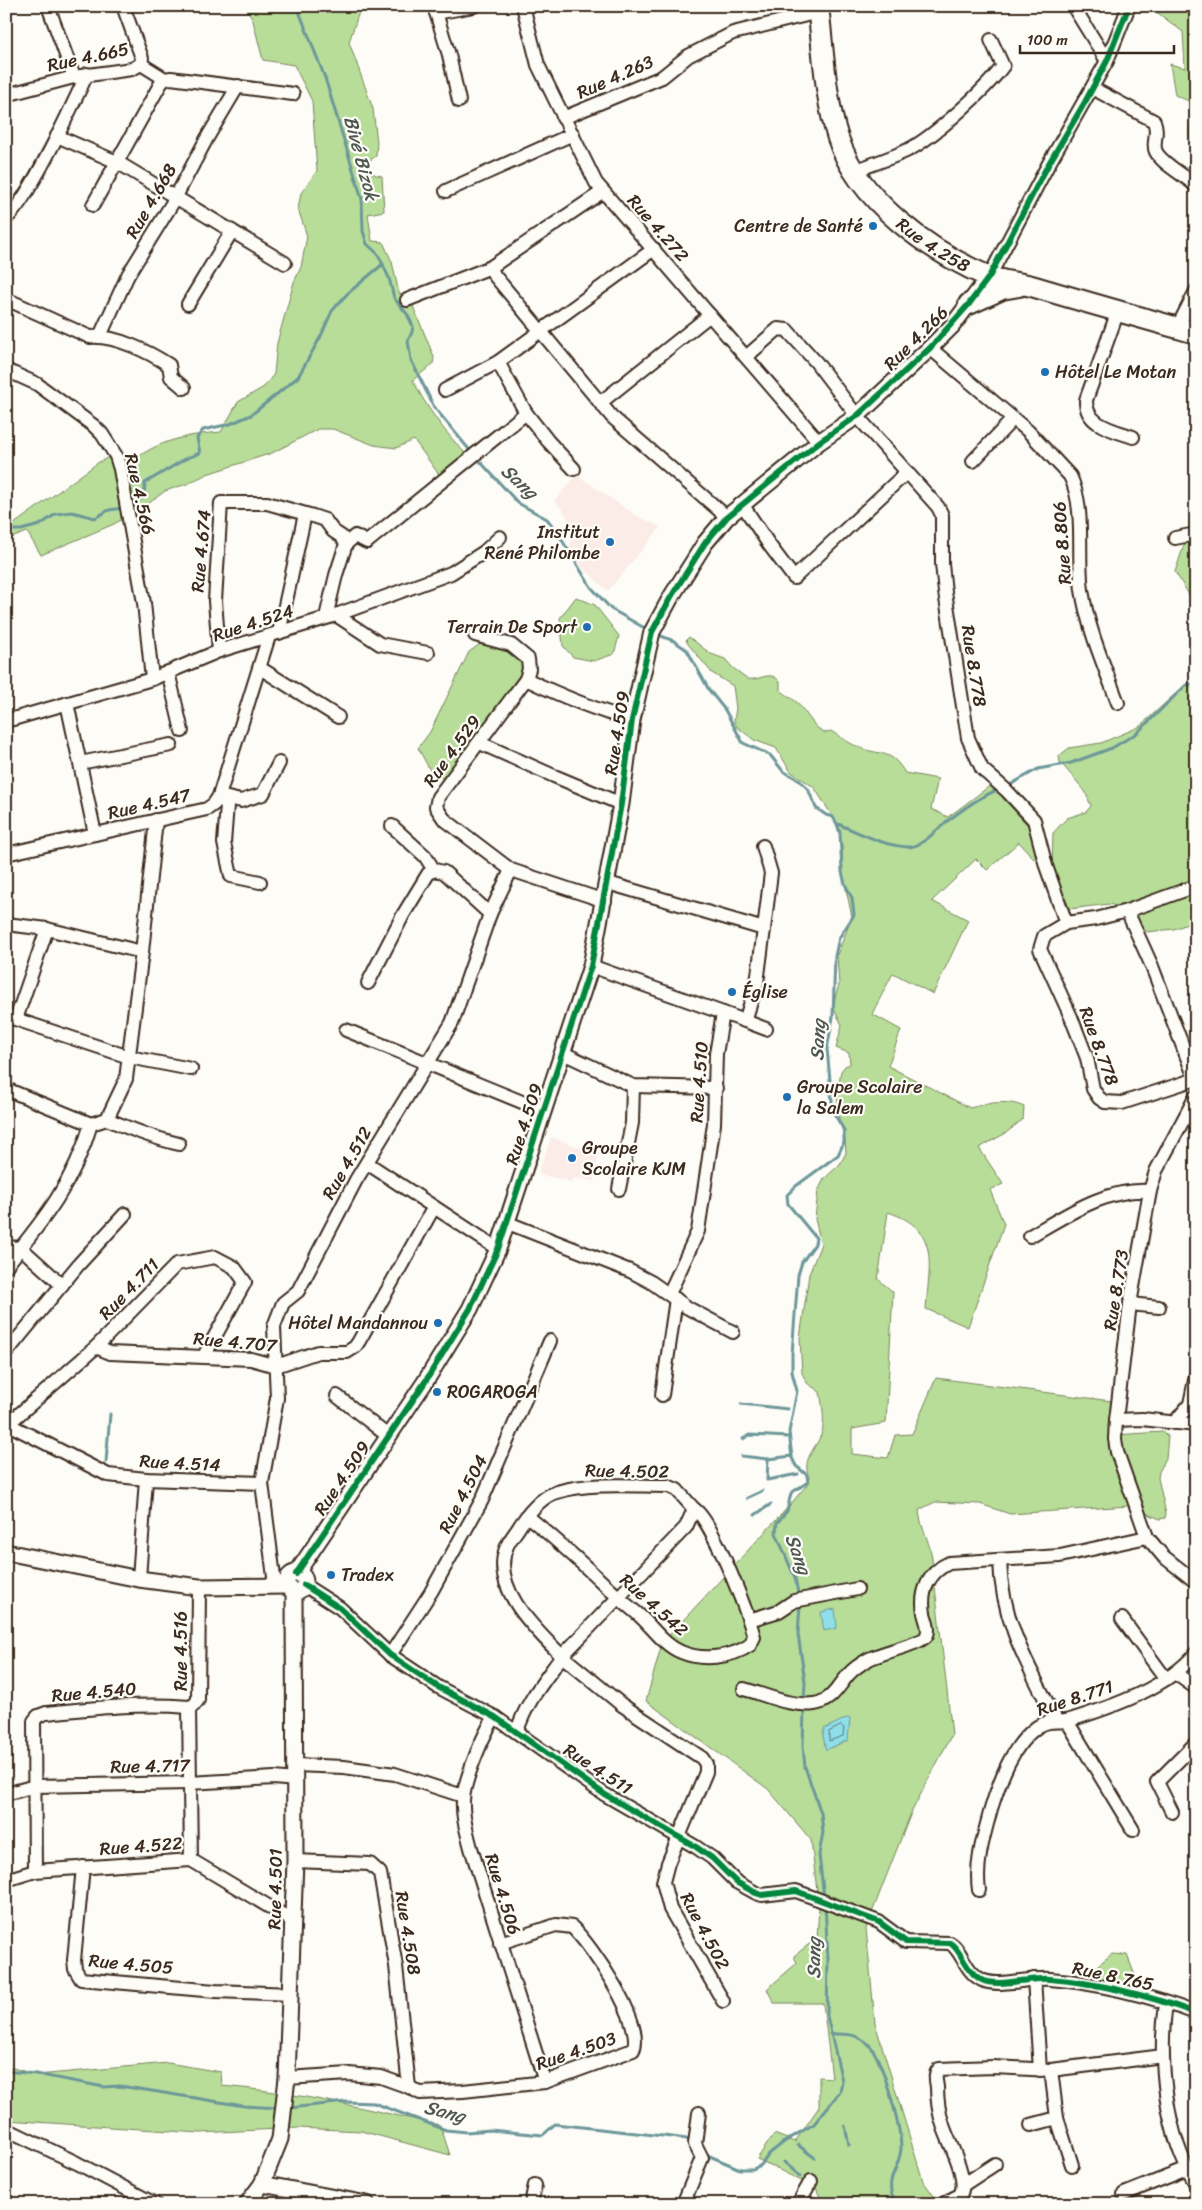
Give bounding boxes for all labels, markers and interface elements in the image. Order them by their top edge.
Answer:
scale bar [1020,22,1173,54]
text: 100 m [1027,27,1068,53]
street label: Rue 4.665 [44,33,132,81]
street label: Rue 4.263 [571,46,659,108]
water label: Bivé Bizok [334,112,389,205]
street label: Rue 4.668 [117,157,186,245]
street label: Rue 4.272 [619,186,697,270]
street label: Rue 4.258 [889,209,976,282]
place label: Centre de Santé [734,210,863,242]
marker: Centre de Santé [867,220,879,232]
street label: Rue 4.266 [876,298,956,378]
place label: Hôtel Le Motan [1055,356,1176,388]
marker: Hôtel Le Motan [1039,366,1051,378]
street label: Rue 4.566 [115,450,165,538]
water label: Sang [493,455,548,509]
street label: Rue 8.806 [1043,500,1081,586]
street label: Rue 4.674 [181,508,221,594]
place label: Institut René Philombe [484,516,600,569]
marker: Institut René Philombe [604,536,616,548]
street label: Rue 4.524 [208,595,298,651]
place label: Terrain De Sport [447,611,578,643]
marker: Terrain De Sport [581,621,593,633]
street label: Rue 8.778 [952,623,996,709]
street label: Rue 4.509 [595,689,639,777]
street label: Rue 4.529 [414,708,490,794]
street label: Rue 4.547 [105,779,195,829]
place label: Église [742,976,788,1008]
marker: Église [726,986,738,998]
street label: Rue 8.778 [1070,1002,1128,1090]
water label: Sang [800,1016,835,1062]
street label: Rue 4.510 [680,1040,718,1124]
place label: Groupe Scolaire la Salem [797,1071,922,1124]
street label: Rue 4.509 [496,1079,552,1169]
marker: Groupe Scolaire la Salem [781,1091,793,1103]
street label: Rue 4.512 [313,1120,381,1206]
place label: Groupe Scolaire KJM [582,1132,686,1185]
marker: Groupe Scolaire KJM [566,1152,578,1164]
street label: Rue 8.773 [1094,1247,1138,1333]
street label: Rue 4.711 [91,1250,167,1328]
place label: Hôtel Mandannou [288,1307,428,1339]
marker: Hôtel Mandannou [432,1317,444,1329]
street label: Rue 4.707 [192,1322,280,1362]
place label: ROGAROGA [447,1376,538,1408]
marker: ROGAROGA [431,1386,443,1398]
street label: Rue 4.509 [305,1434,379,1522]
street label: Rue 4.514 [139,1445,221,1481]
street label: Rue 4.504 [429,1449,497,1539]
street label: Rue 4.502 [585,1454,669,1488]
water label: Sang [776,1529,822,1581]
place label: Tradex [341,1559,395,1591]
street label: Rue 4.542 [612,1565,696,1645]
marker: Tradex [325,1569,337,1581]
street label: Rue 4.516 [165,1611,197,1691]
street label: Rue 8.771 [1032,1670,1118,1725]
street label: Rue 4.540 [50,1672,138,1712]
street label: Rue 4.511 [557,1734,639,1804]
street label: Rue 4.717 [110,1749,192,1783]
street label: Rue 4.522 [99,1827,183,1865]
street label: Rue 4.501 [258,1848,292,1930]
street label: Rue 4.506 [475,1849,531,1939]
street label: Rue 4.502 [671,1886,739,1976]
street label: Rue 4.508 [386,1889,430,1977]
water label: Sang [797,1935,830,1979]
street label: Rue 4.505 [87,1944,175,1984]
street label: Rue 8.765 [1069,1952,1157,2000]
street label: Rue 4.503 [531,2022,621,2080]
water label: Sang [421,2090,471,2133]

